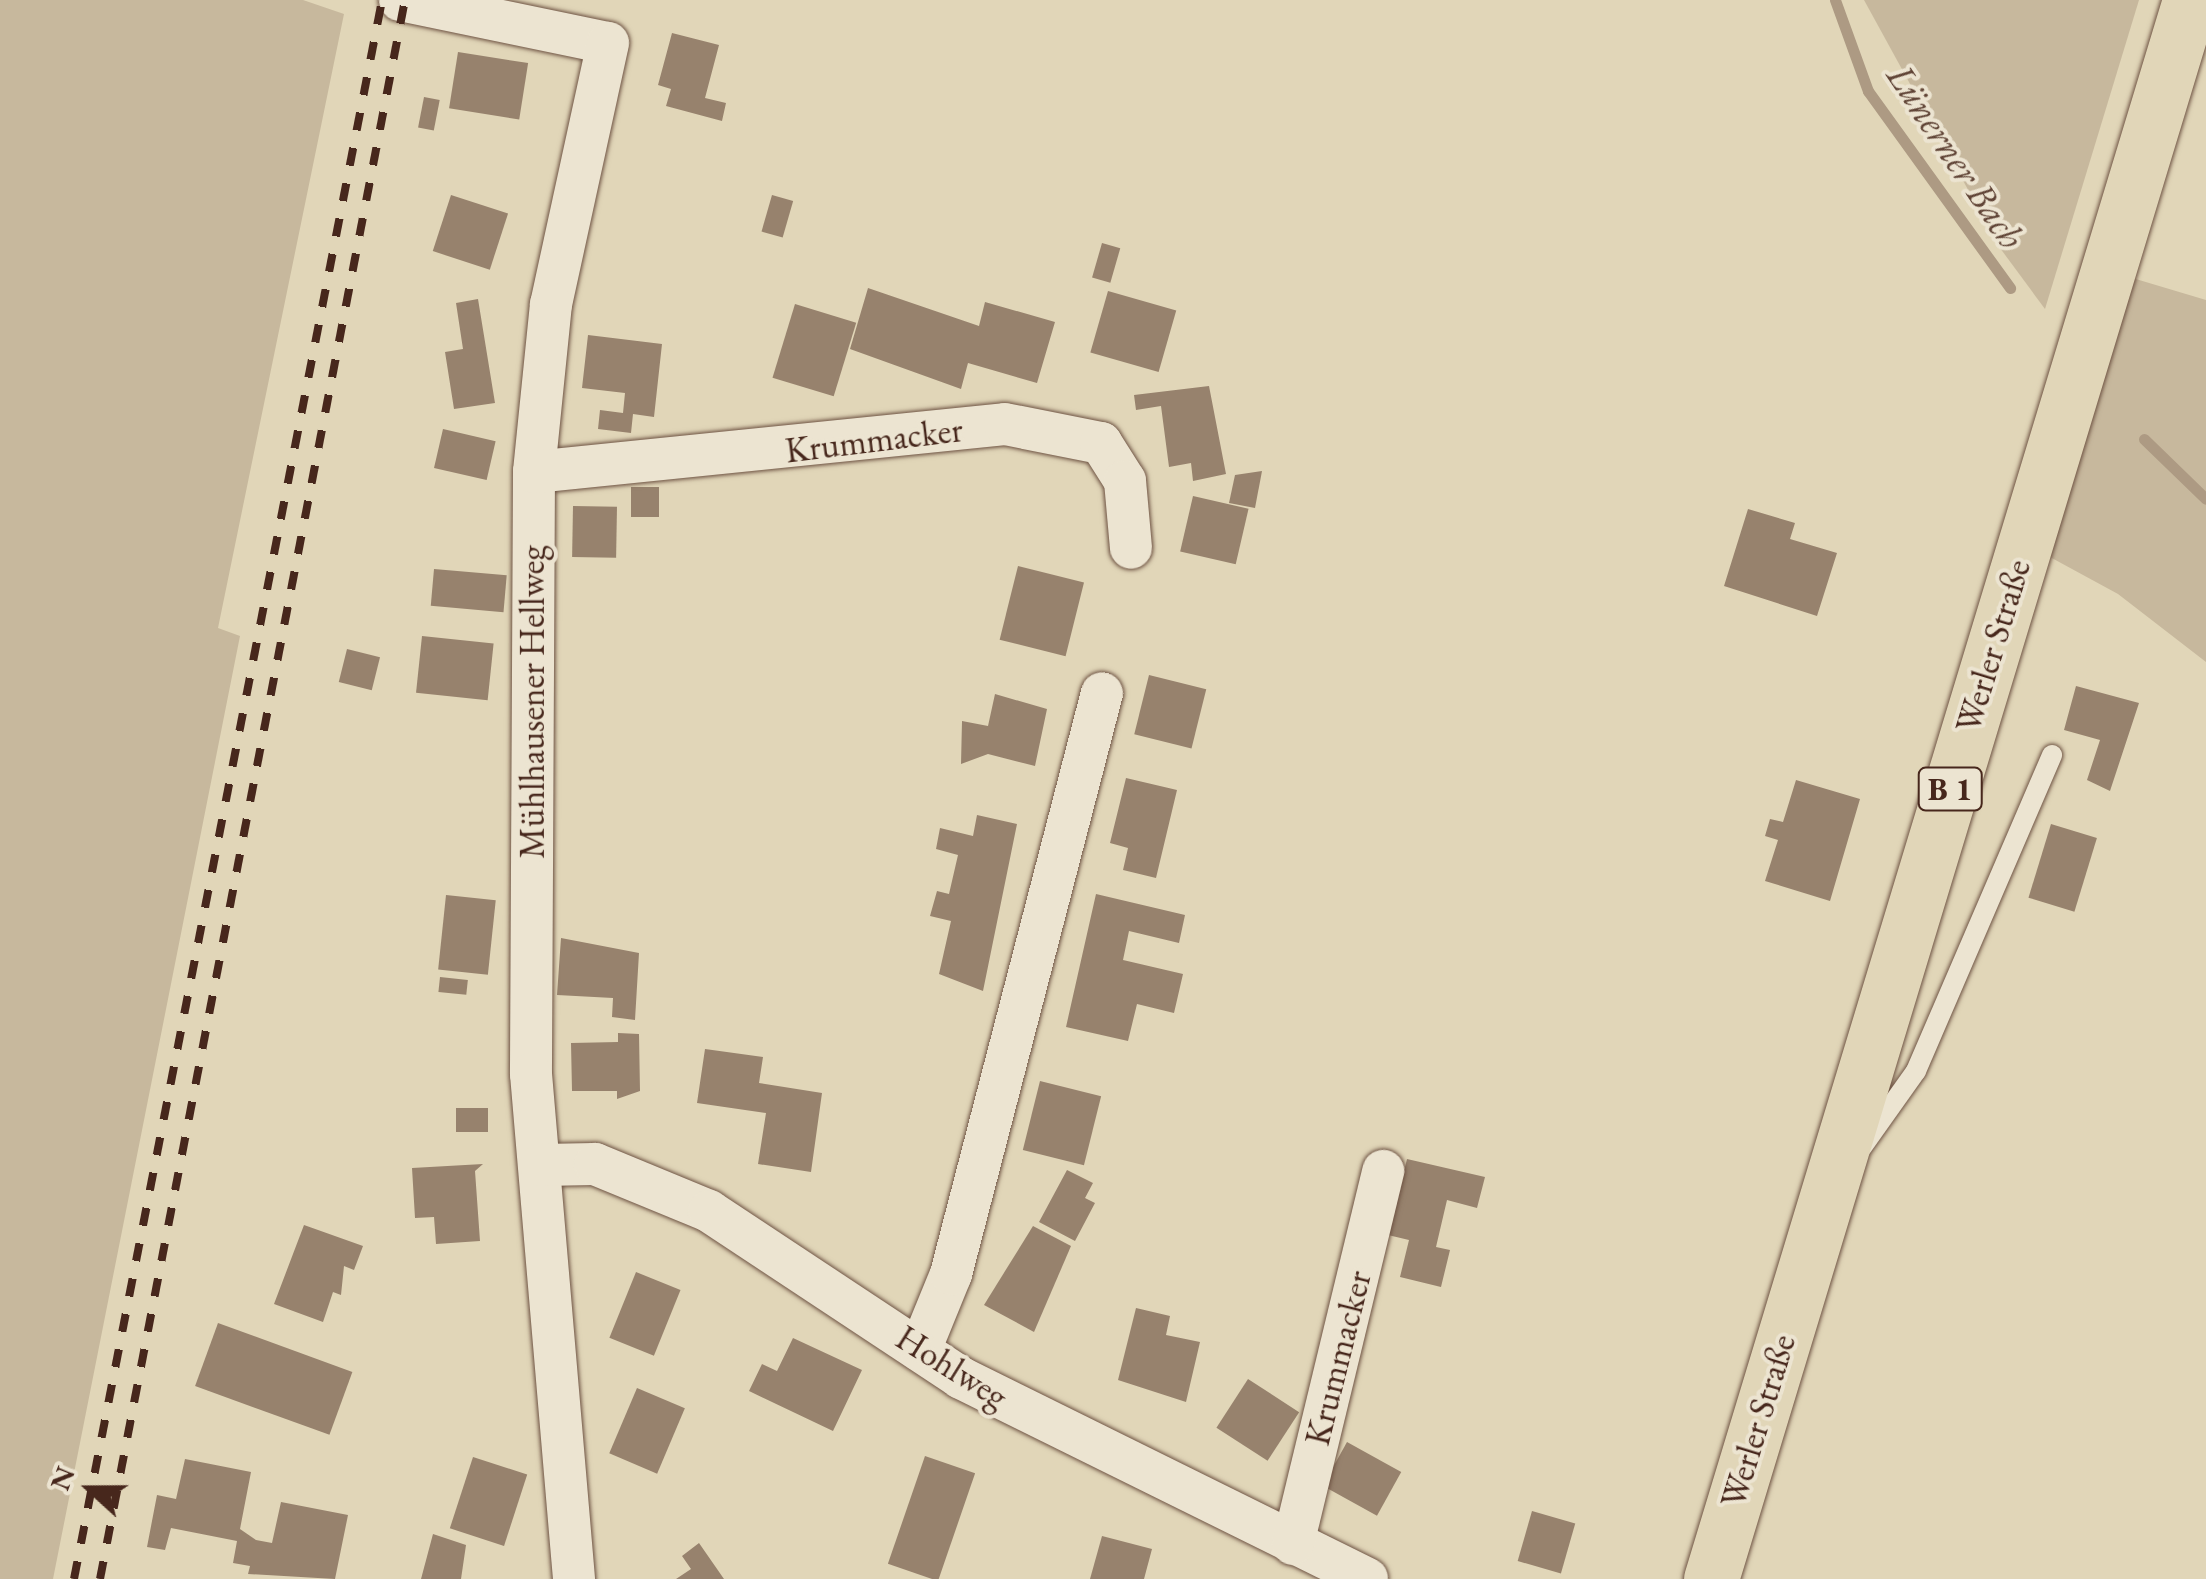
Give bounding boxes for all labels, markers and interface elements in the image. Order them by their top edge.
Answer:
water label: Lünerner Bach [1877,55,2035,257]
street label: Krummacker [783,408,965,472]
street label: Mühlhausener Hellweg [511,545,553,859]
street label: Werler Straße [1947,554,2039,738]
road number: B 1 [1918,762,1982,816]
street label: Krummacker [1296,1266,1380,1450]
street label: Hohlweg [888,1316,1016,1418]
street label: Werler Straße [1712,1329,1804,1513]
north arrow [40,1439,140,1539]
text: N [41,1461,83,1495]

